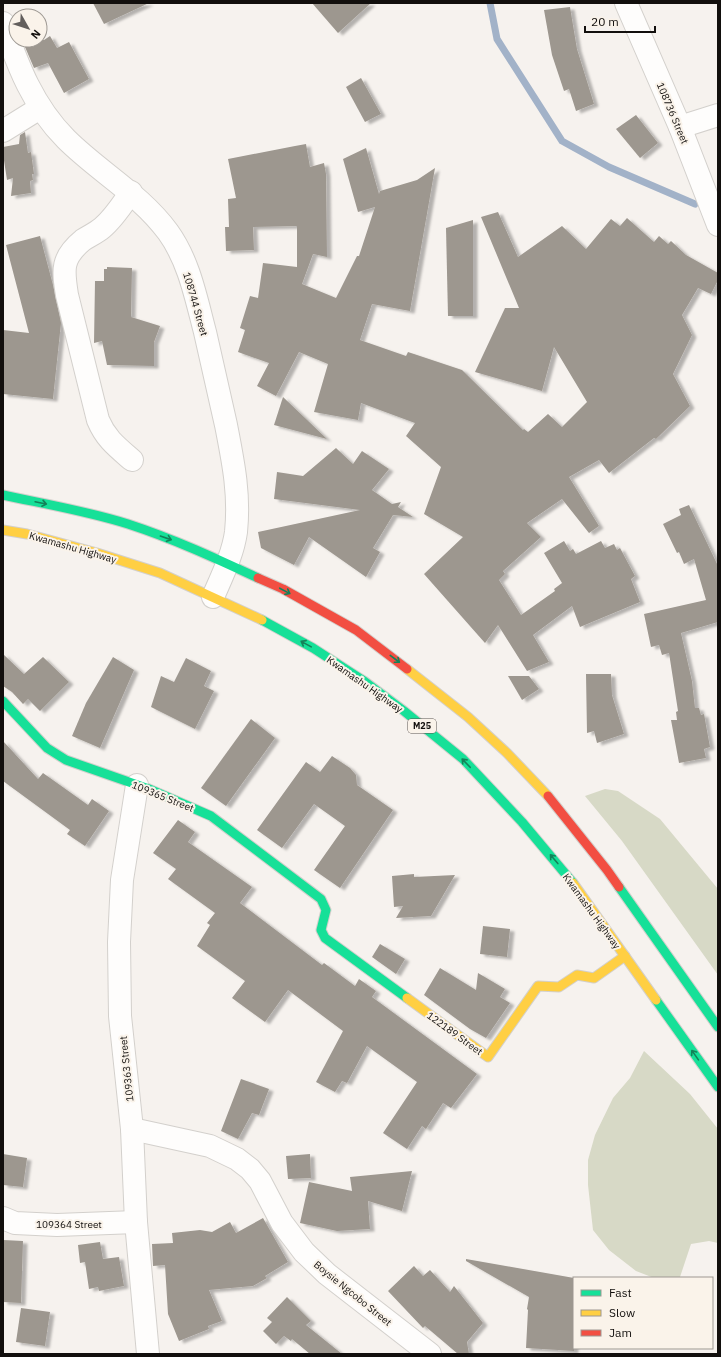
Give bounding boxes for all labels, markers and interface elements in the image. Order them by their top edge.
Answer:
north arrow [8,8,48,48]
scale bar [585,8,655,34]
text: 20 m [591,14,619,29]
text: N [28,27,44,42]
street label: 108736 Street [654,80,692,146]
street label: 108744 Street [180,271,211,338]
one-way arrow [34,499,47,507]
street label: Kwamashu Highway [28,529,118,566]
one-way arrow [160,535,173,542]
one-way arrow [279,587,291,595]
one-way arrow [300,640,312,647]
street label: Kwamashu Highway [324,653,405,716]
one-way arrow [389,655,400,664]
road number: M25 [408,719,436,733]
one-way arrow [461,758,471,768]
street label: 109365 Street [130,778,196,815]
one-way arrow [549,854,558,865]
street label: Kwamashu Highway [560,871,623,952]
street label: 122189 Street [424,1009,486,1058]
street label: 109363 Street [117,1035,136,1102]
one-way arrow [691,1050,700,1061]
street label: 109364 Street [36,1218,102,1231]
street label: Boysie Ngcobo Street [311,1258,395,1329]
legend [573,1277,713,1349]
text: Fast [609,1285,632,1300]
text: Slow [609,1305,635,1320]
text: Jam [609,1325,632,1340]

